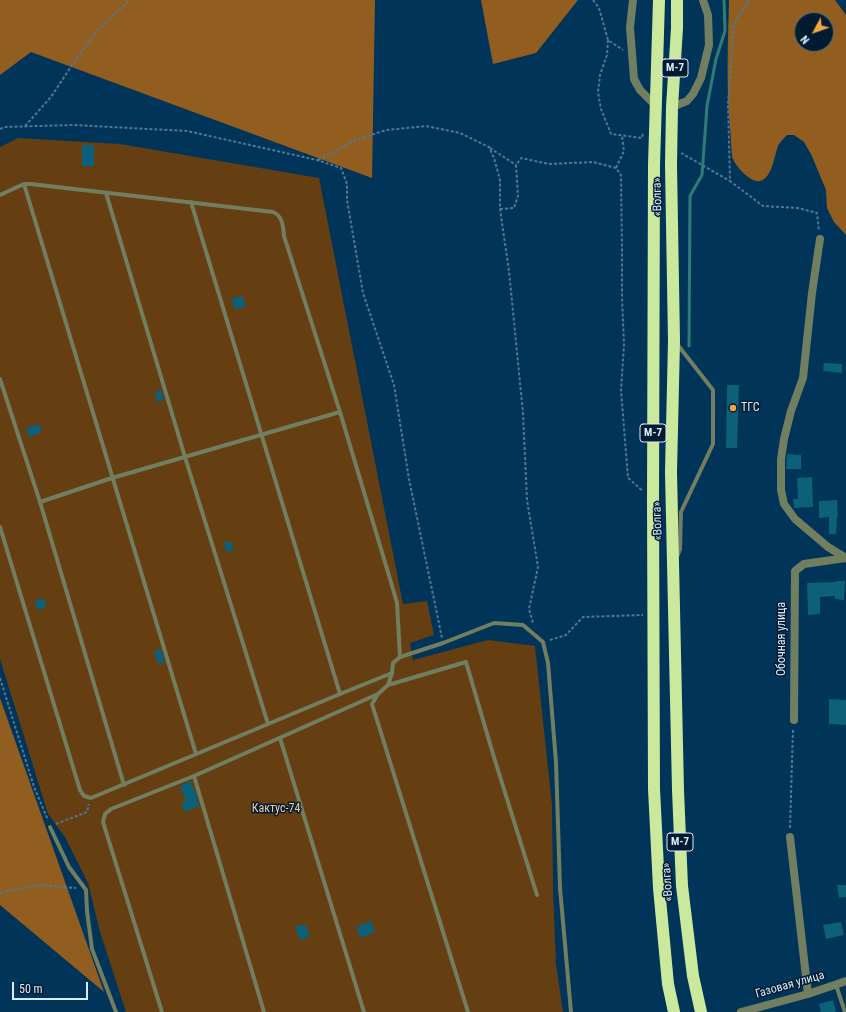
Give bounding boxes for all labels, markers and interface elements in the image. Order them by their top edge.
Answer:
north arrow [794,12,834,52]
text: N [798,33,812,46]
road number: М-7 [662,59,688,77]
street label: «Волга» [650,177,666,217]
place label: ТГС [741,401,760,415]
marker: ТГС [728,403,738,413]
road number: М-7 [640,424,666,442]
street label: «Волга» [650,501,666,541]
street label: Обочная улица [775,602,789,676]
park label: Кактус-74 [252,802,300,816]
road number: М-7 [667,833,693,851]
street label: «Волга» [659,862,677,902]
street label: Газовая улица [754,968,826,1002]
scale bar [14,974,90,1000]
text: 50 m [19,982,43,996]

